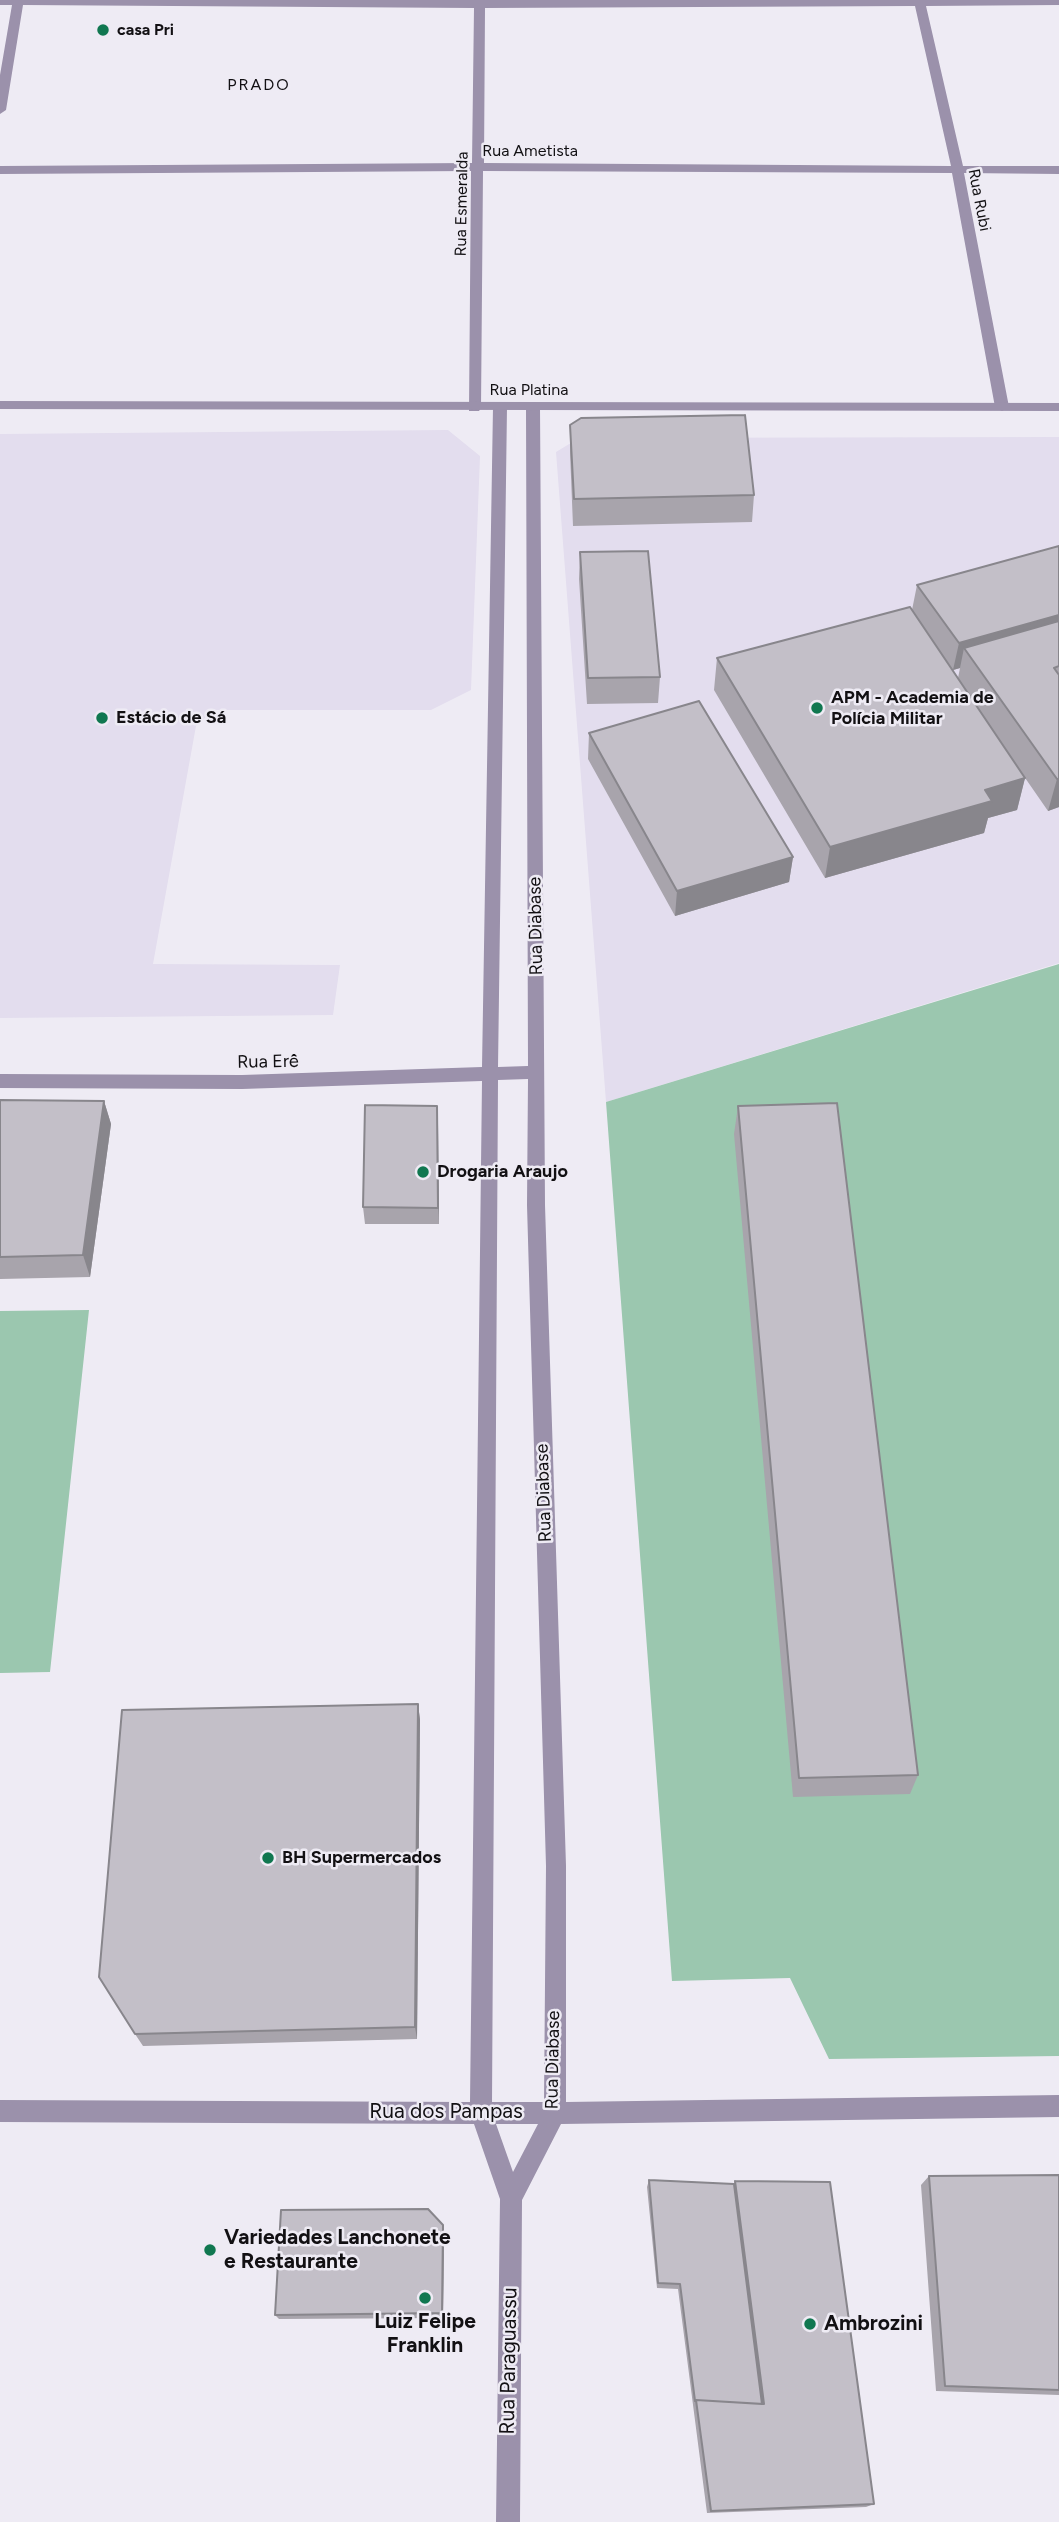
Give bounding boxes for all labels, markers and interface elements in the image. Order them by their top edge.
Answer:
place label: casa Pri [117,20,174,40]
marker: casa Pri [95,22,111,38]
district label: PRADO [228,75,290,95]
street label: Rua Ametista [482,141,578,161]
street label: Rua Esmeralda [451,151,473,257]
street label: Rua Rubi [964,167,994,233]
street label: Rua Platina [490,380,568,400]
place label: APM - Academia de Polícia Militar [831,687,994,730]
marker: APM - Academia de Polícia Militar [809,700,825,716]
place label: Estácio de Sá [116,707,226,729]
marker: Estácio de Sá [94,710,110,726]
street label: Rua Diabase [524,877,548,975]
street label: Rua Erê [237,1051,299,1073]
place label: Drogaria Araujo [437,1161,568,1183]
marker: Drogaria Araujo [415,1164,431,1180]
street label: Rua Diabase [531,1443,557,1543]
place label: BH Supermercados [282,1847,441,1869]
marker: BH Supermercados [260,1850,276,1866]
street label: Rua Diabase [541,2011,565,2109]
street label: Rua dos Pampas [369,2099,523,2125]
place label: Variedades Lanchonete e Restaurante [224,2225,451,2275]
marker: Variedades Lanchonete e Restaurante [202,2242,218,2258]
street label: Rua Paraguassu [495,2287,523,2435]
marker: Luiz Felipe Franklin [417,2290,433,2306]
place label: Luiz Felipe Franklin [374,2309,476,2359]
place label: Ambrozini [824,2311,923,2337]
marker: Ambrozini [802,2316,818,2332]

